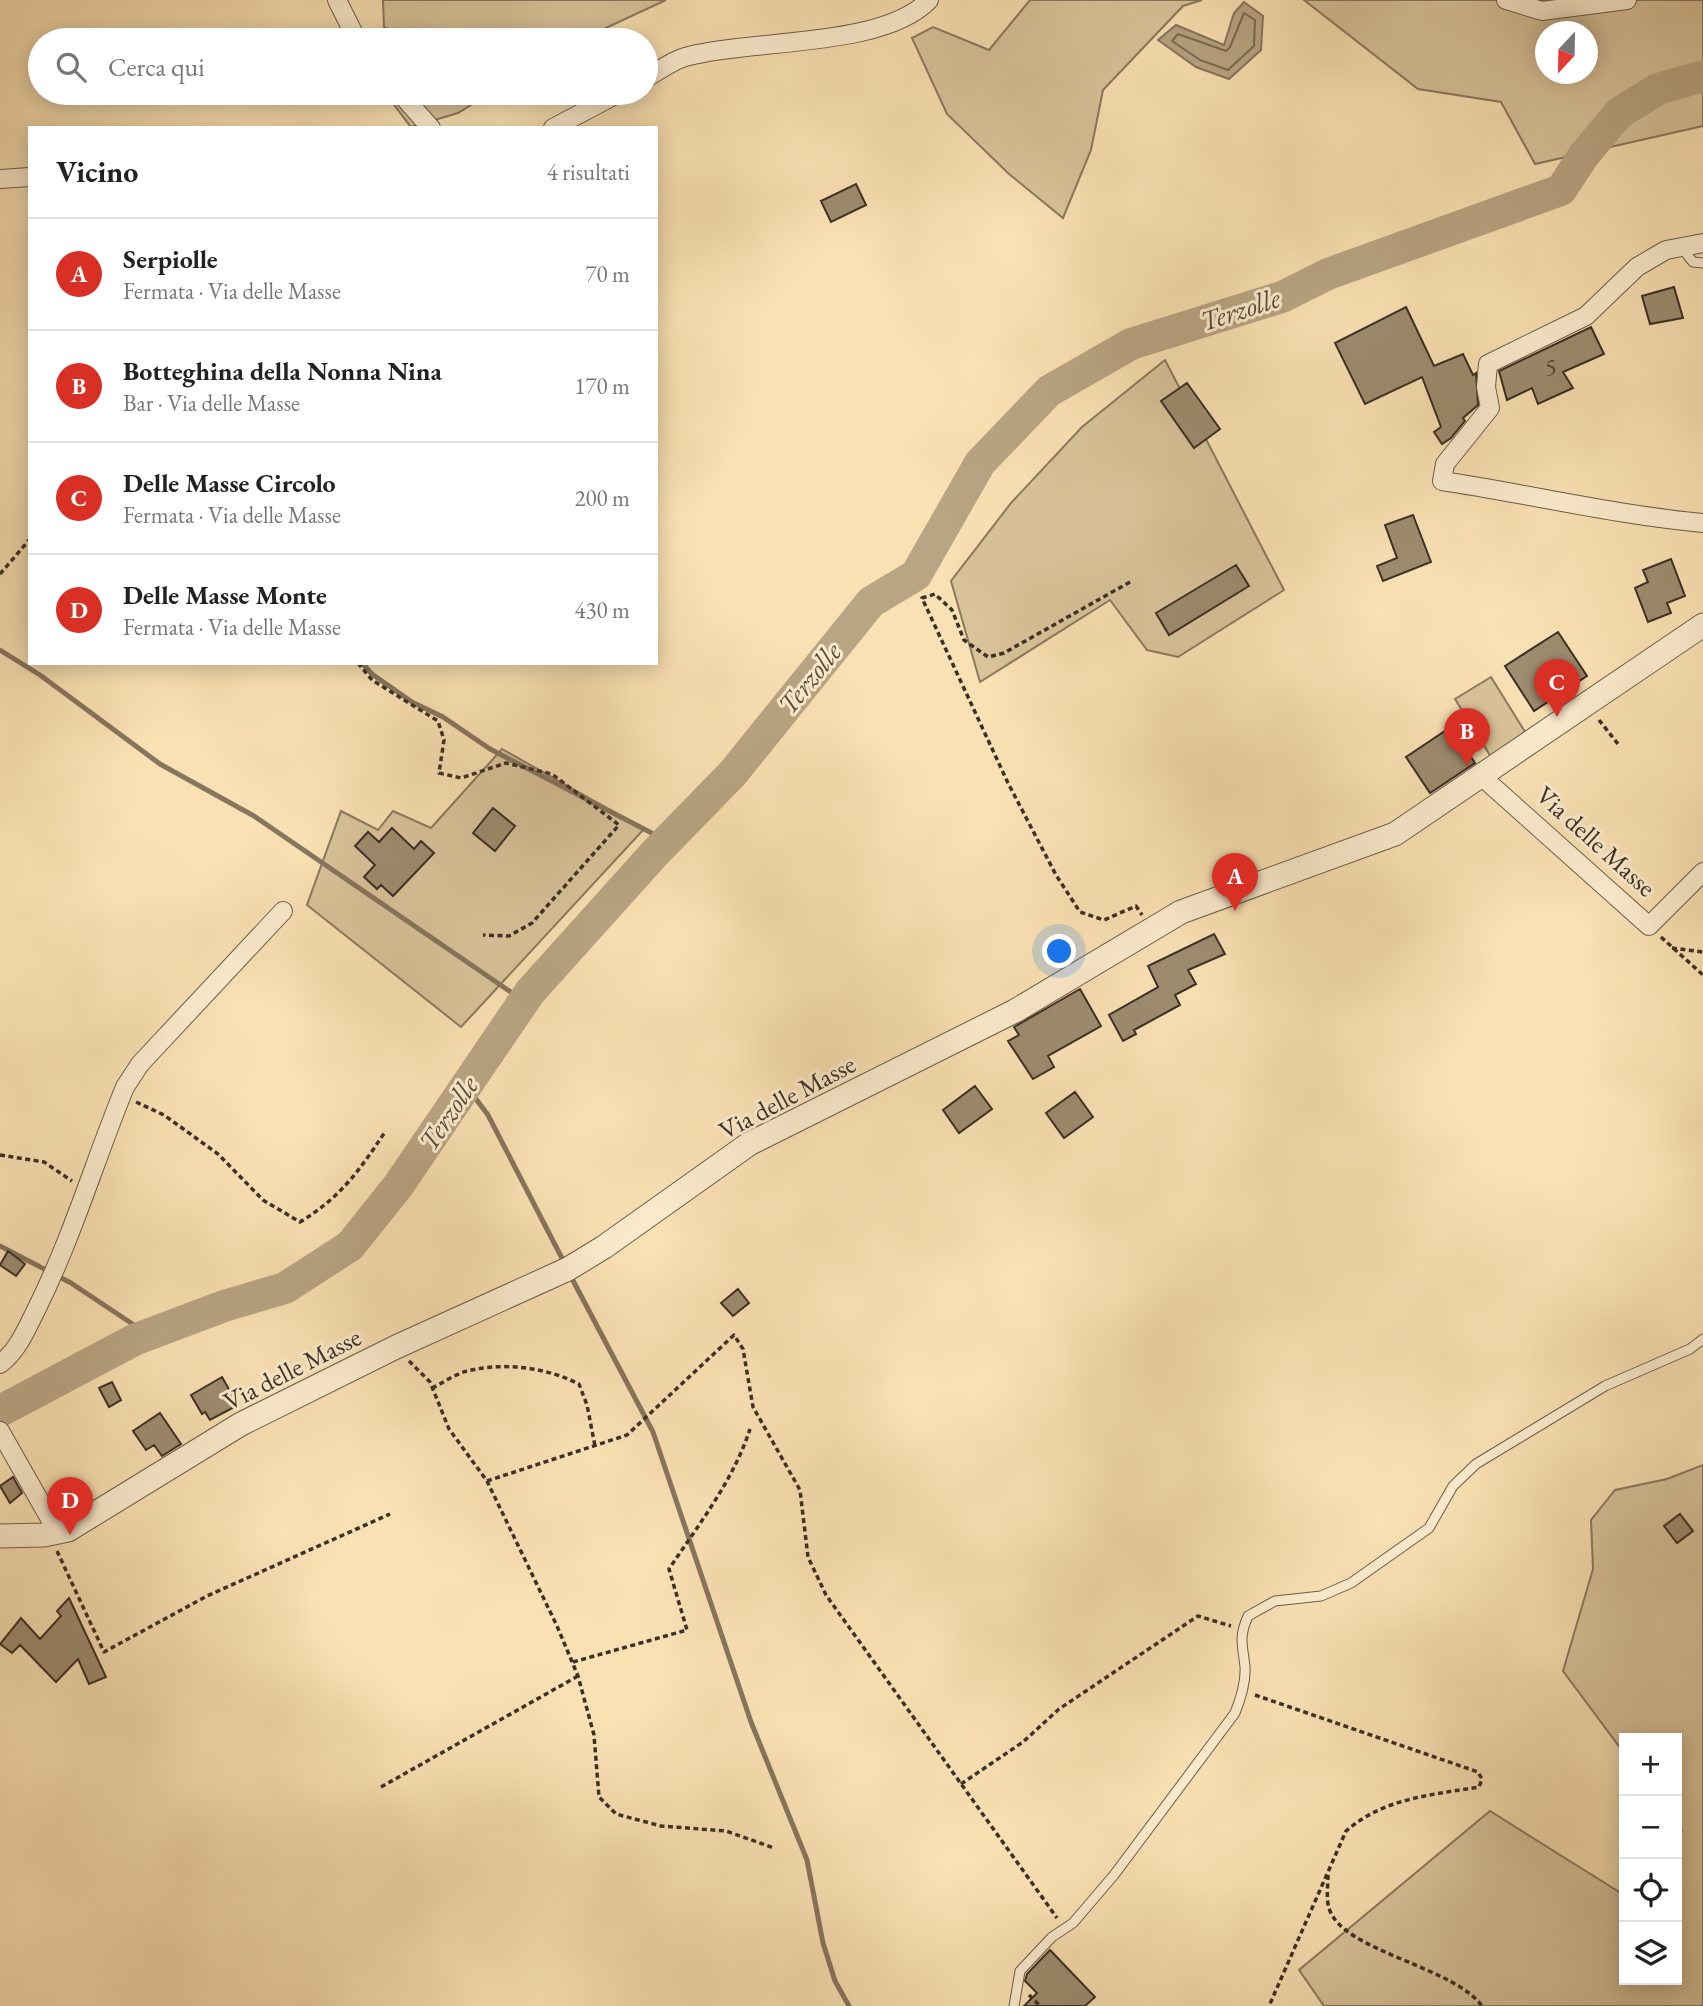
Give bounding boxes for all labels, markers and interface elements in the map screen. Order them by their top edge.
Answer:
north arrow [1535,21,1598,84]
search box [28,28,658,105]
icon: search [52,48,90,86]
text: Cerca qui [108,50,205,84]
text: Vicino [56,152,138,191]
text: 4 risultati [547,157,630,187]
text: Serpiolle [123,242,218,276]
text: A [71,259,87,289]
text: 70 m [585,259,630,289]
text: Fermata · Via delle Masse [123,276,341,306]
water label: Terzolle [1195,279,1285,339]
house number: 5 [1545,352,1557,382]
text: Botteghina della Nonna Nina [123,354,442,388]
text: B [72,371,86,401]
text: 170 m [574,371,630,401]
text: Bar · Via delle Masse [123,388,300,418]
text: Delle Masse Circolo [123,466,335,500]
text: C [71,483,87,513]
text: 200 m [574,483,630,513]
text: Fermata · Via delle Masse [123,500,341,530]
text: Delle Masse Monte [123,578,327,612]
text: D [70,595,88,625]
text: 430 m [574,595,630,625]
text: Fermata · Via delle Masse [123,612,341,642]
water label: Terzolle [769,634,849,721]
pin: C [1534,659,1580,717]
pin: B [1444,708,1490,766]
street label: Via delle Masse [1529,778,1663,904]
pin: A [1212,853,1258,911]
your location [1042,934,1076,968]
street label: Via delle Masse [713,1047,861,1147]
water label: Terzolle [410,1068,486,1157]
street label: Via delle Masse [217,1320,367,1418]
pin: D [47,1477,93,1535]
map controls [1619,1733,1682,1985]
button: + [1619,1733,1682,1796]
button: − [1619,1796,1682,1859]
button: locate [1619,1859,1682,1922]
button: layers [1619,1922,1682,1985]

